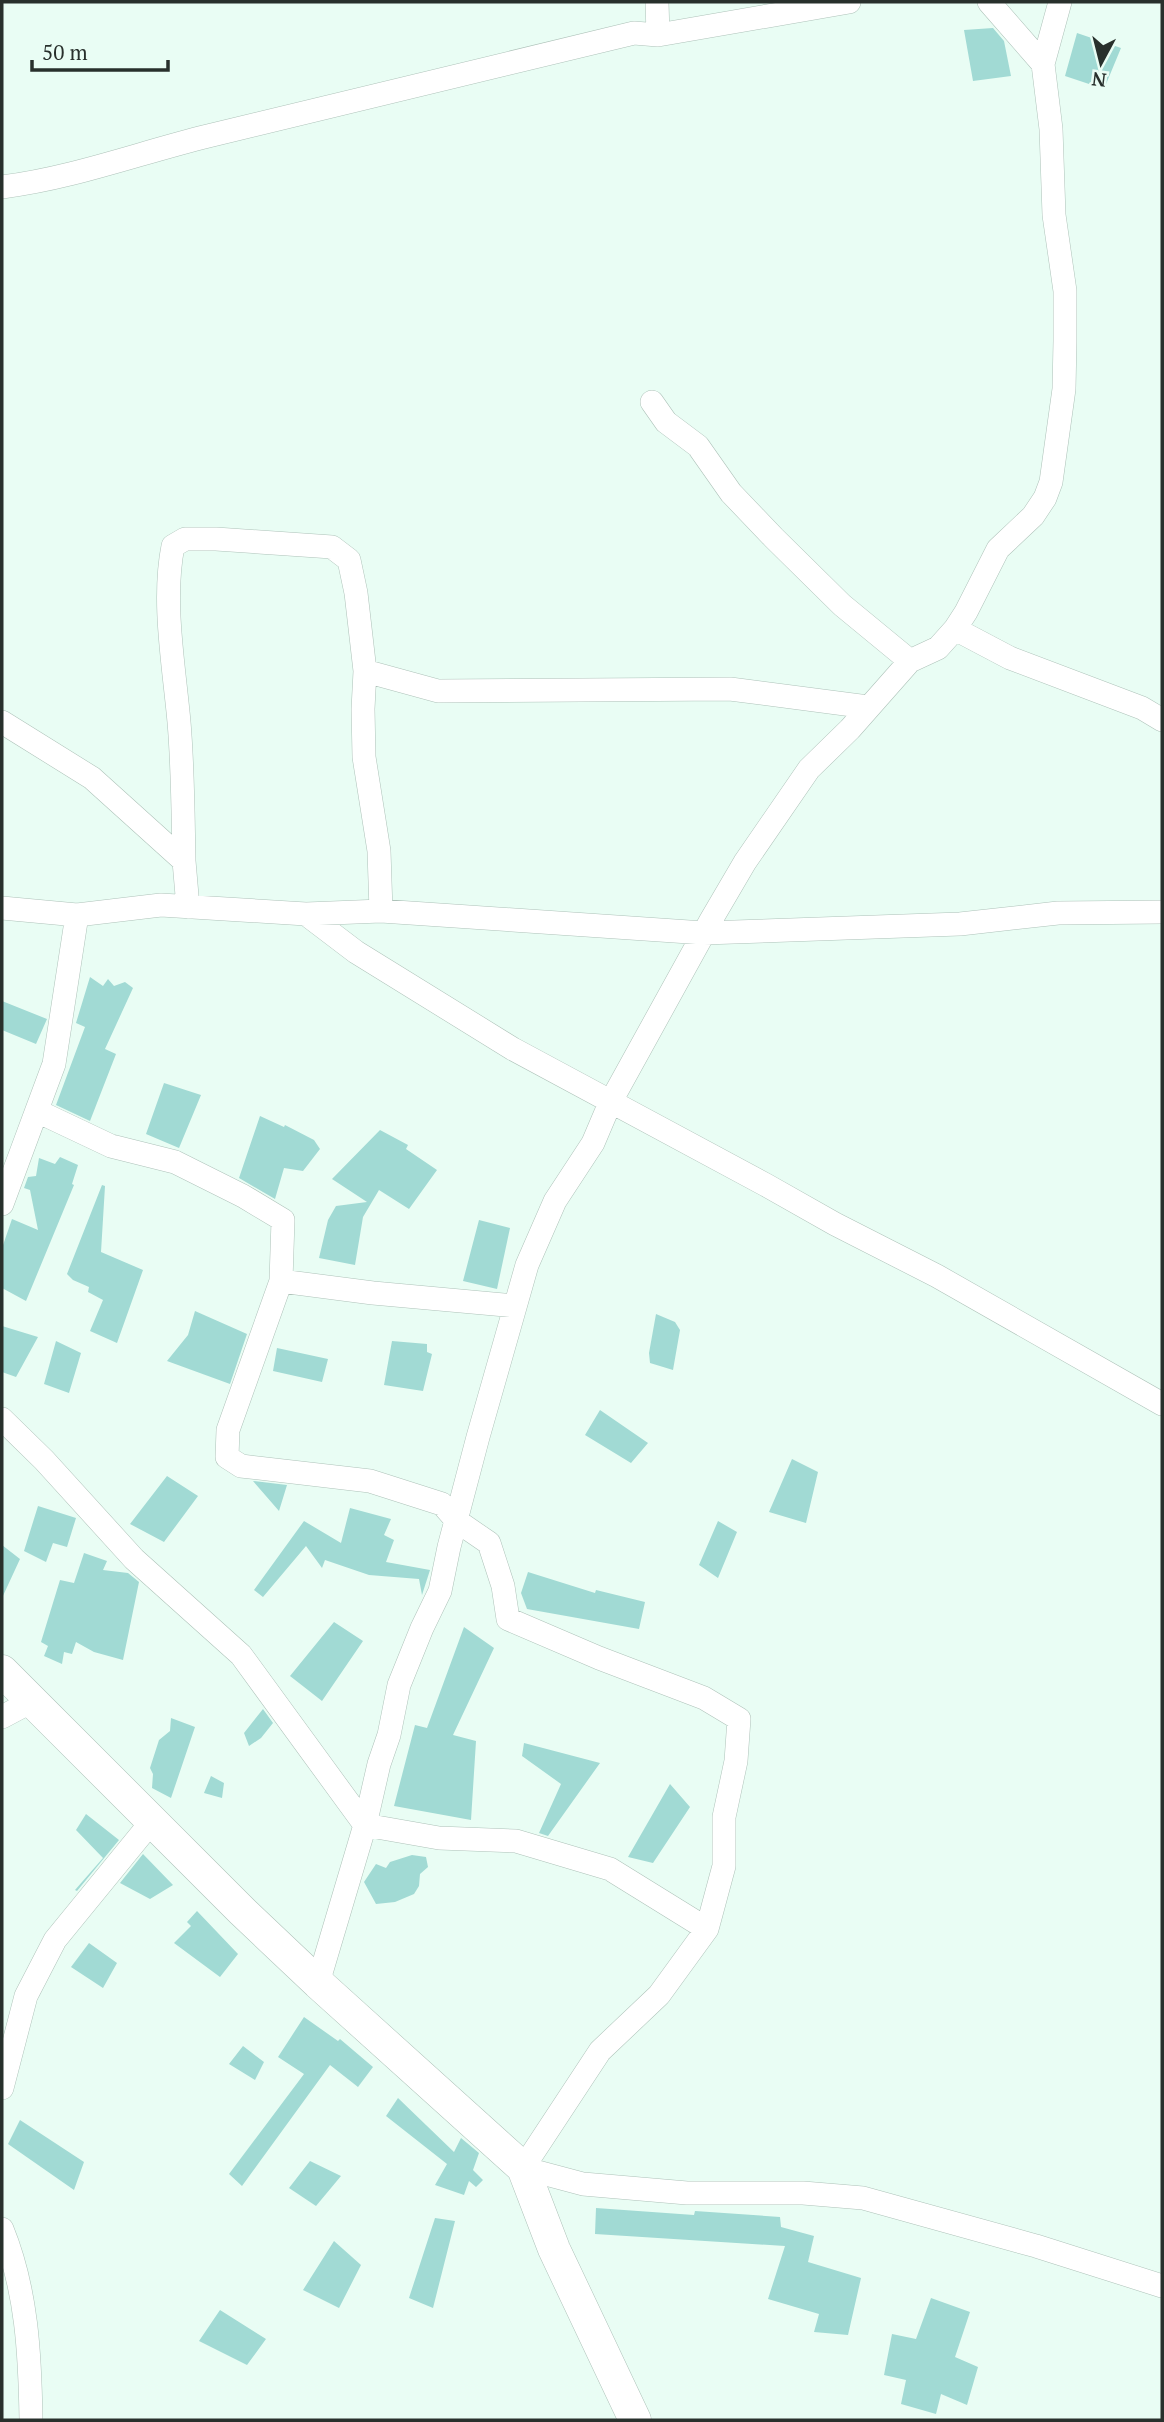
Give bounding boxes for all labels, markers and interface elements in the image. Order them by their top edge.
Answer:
scale bar [32,28,168,72]
north arrow [1066,28,1136,98]
text: 50 m [42,38,88,66]
text: N [1090,67,1108,94]

